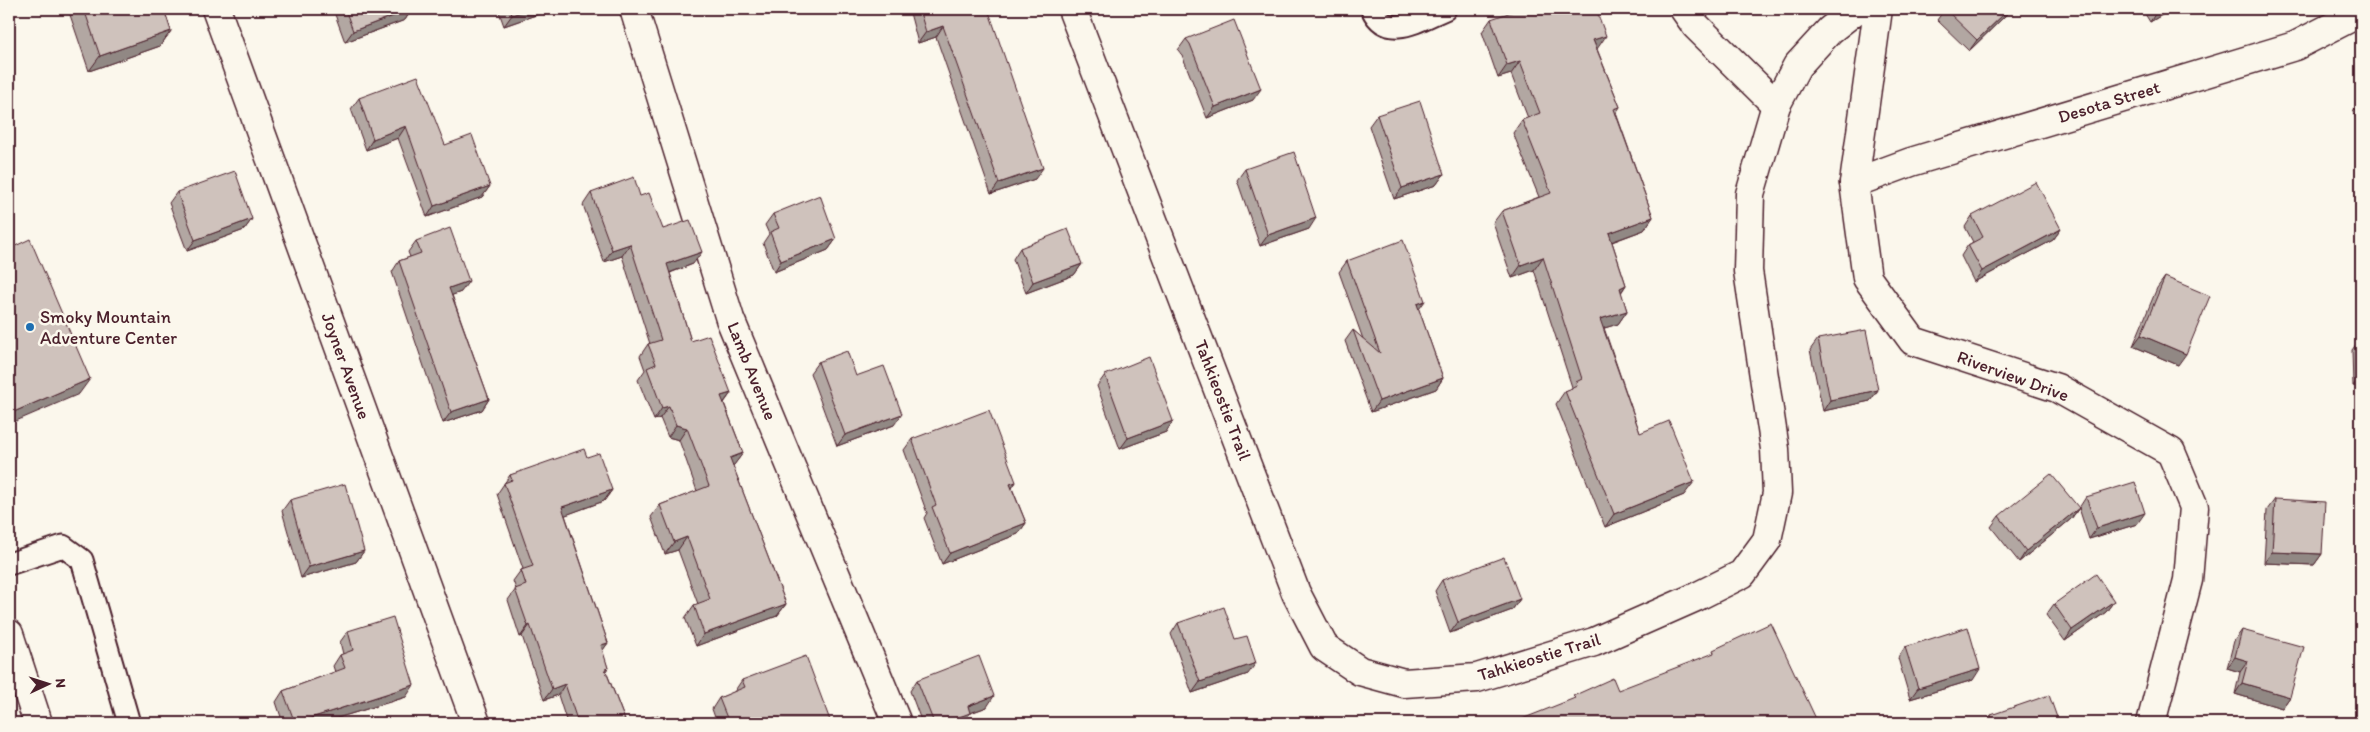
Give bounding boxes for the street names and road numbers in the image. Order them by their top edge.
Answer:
street label: Desota Street [2055,76,2163,128]
street label: Joyner Avenue [317,310,375,422]
street label: Lamb Avenue [722,319,782,423]
street label: Tahkieostie Trail [1190,337,1256,463]
street label: Riverview Drive [1954,346,2072,406]
street label: Tahkieostie Trail [1475,628,1603,686]

